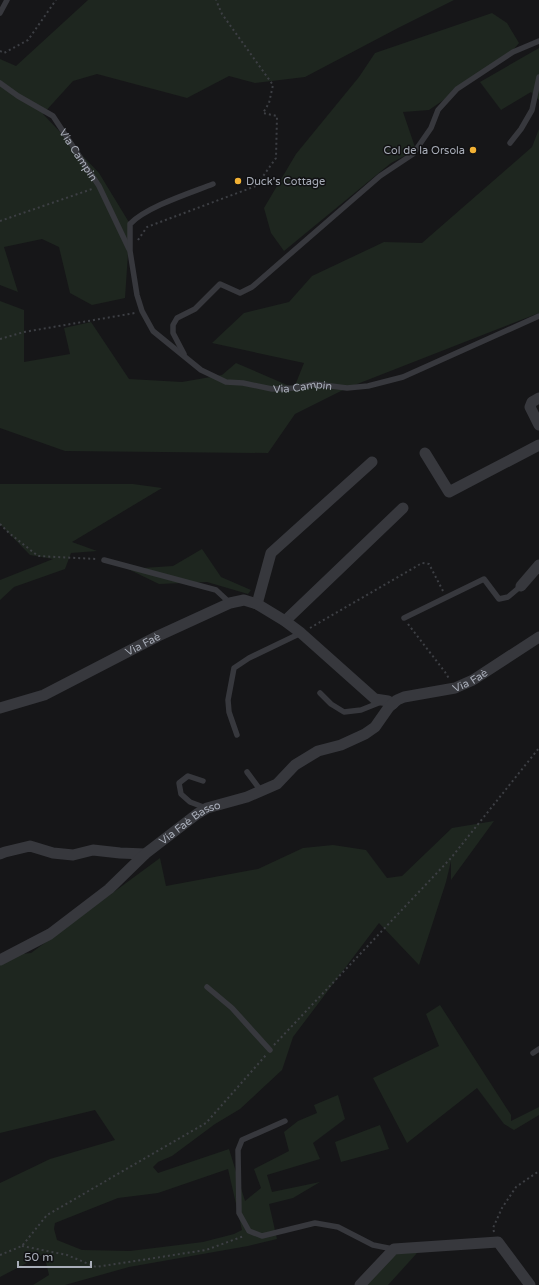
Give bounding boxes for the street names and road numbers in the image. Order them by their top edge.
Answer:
street label: Via Campin [57,126,100,183]
street label: Via Campin [273,377,333,395]
street label: Via Faè [123,630,162,658]
street label: Via Faè [451,666,490,695]
street label: Via Faè Basso [156,798,222,847]

